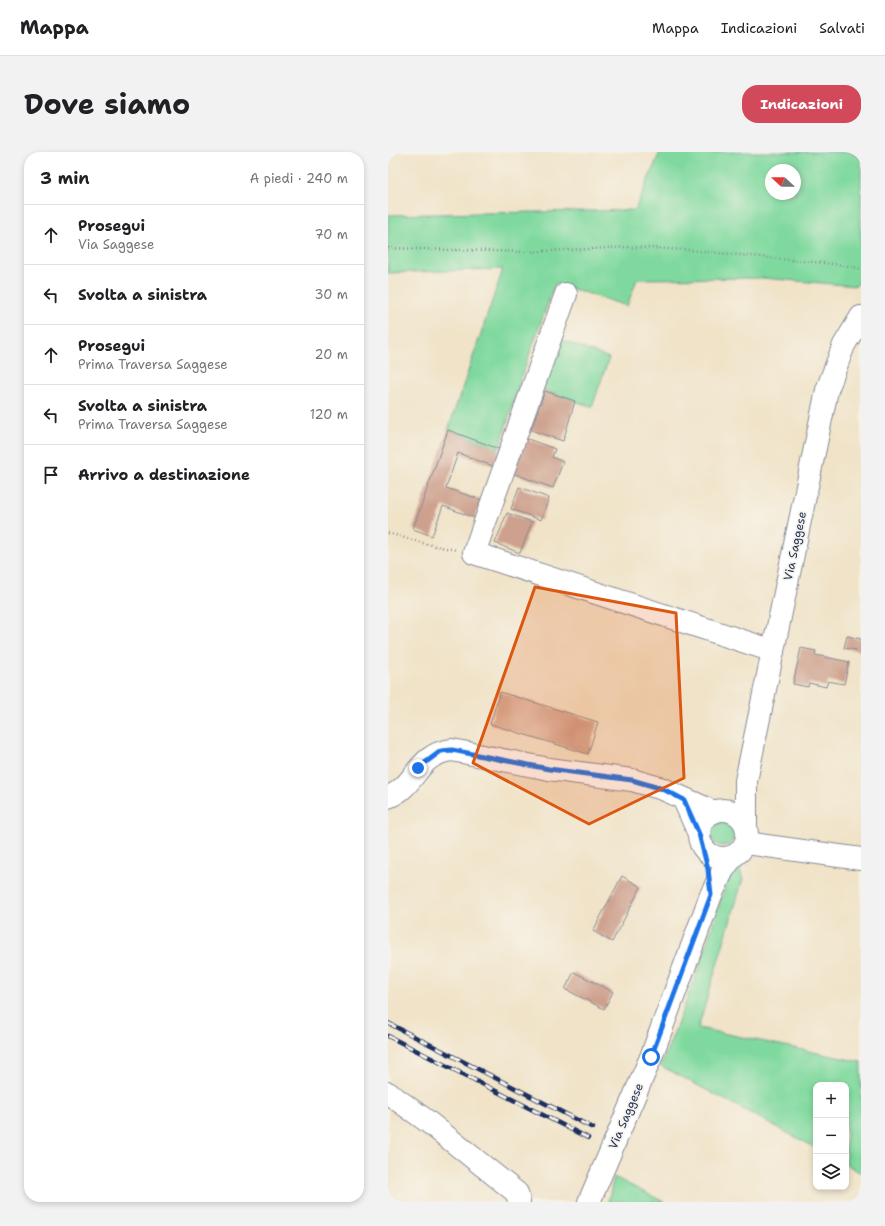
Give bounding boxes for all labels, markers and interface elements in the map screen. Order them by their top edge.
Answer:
text: Mappa [20,15,89,40]
text: Mappa [652,19,699,37]
text: Indicazioni [721,19,797,37]
text: Salvati [819,19,865,37]
text: Dove siamo [24,85,190,123]
button: Indicazioni [742,85,861,123]
north arrow [765,164,801,200]
text: 3 min [40,167,90,189]
text: A piedi · 240 m [250,170,348,187]
text: Prosegui [78,216,145,236]
icon: ahead [40,224,62,246]
text: 70 m [314,226,348,243]
text: Via Saggese [78,236,154,253]
icon: left [40,284,62,306]
text: Svolta a sinistra [78,285,207,305]
text: 30 m [314,286,348,303]
text: Prosegui [78,336,145,356]
icon: ahead [40,344,62,366]
text: 20 m [315,346,348,363]
text: Prima Traversa Saggese [78,356,228,373]
text: Svolta a sinistra [78,396,207,416]
icon: left [40,404,62,426]
text: 120 m [310,406,348,423]
text: Prima Traversa Saggese [78,416,228,433]
icon: arrive [40,464,62,486]
text: Arrivo a destinazione [78,465,250,485]
street label: Via Saggese [780,510,810,582]
route end [409,759,427,777]
route start [642,1048,660,1066]
street label: Via Saggese [605,1080,647,1152]
map controls [813,1082,849,1190]
button: + [813,1082,849,1118]
button: − [813,1118,849,1154]
button: layers [813,1154,849,1190]

